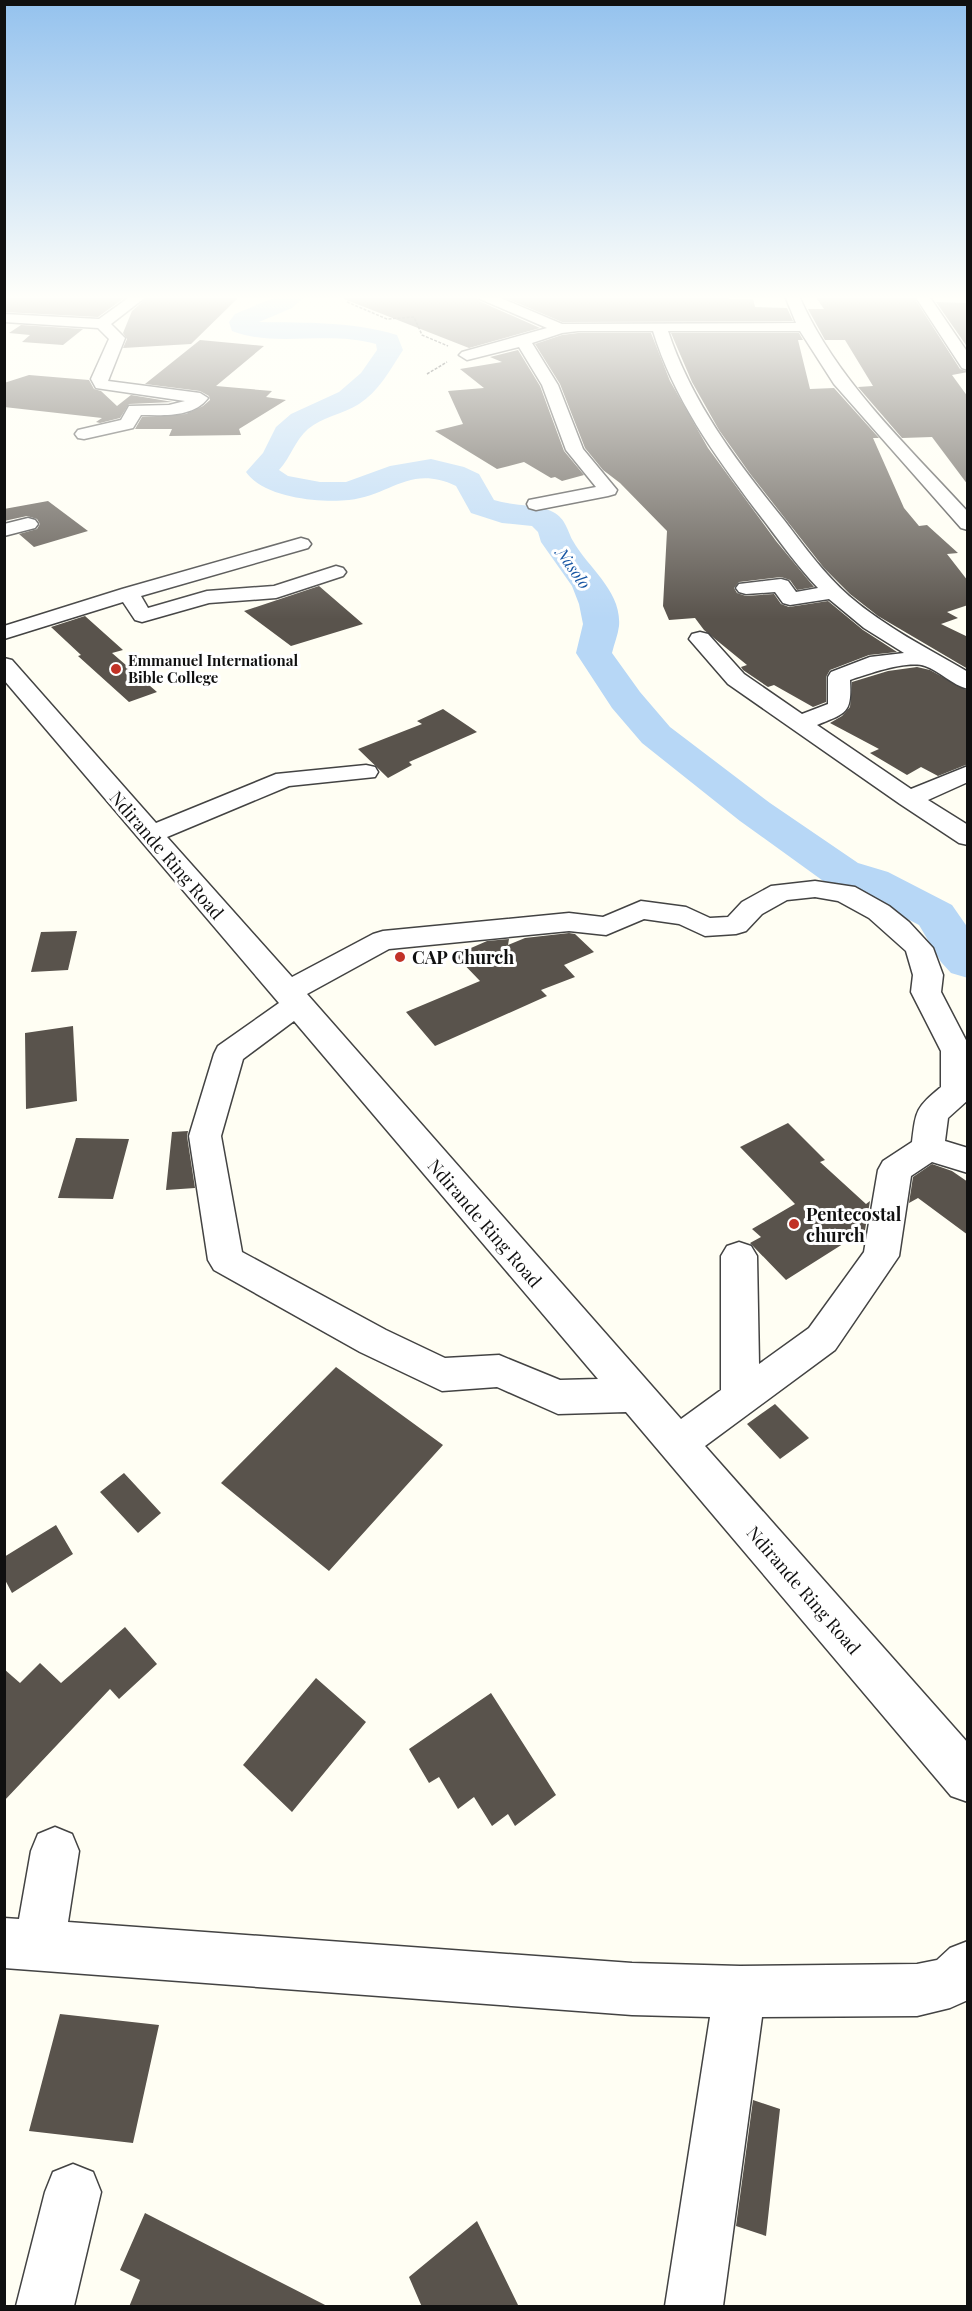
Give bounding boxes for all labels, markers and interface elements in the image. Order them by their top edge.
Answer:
water label: Nasolo [551,542,596,593]
place label: Emmanuel International Bible College [128,650,298,687]
marker: Emmanuel International Bible College [109,662,123,676]
street label: Ndirande Ring Road [105,786,230,925]
place label: CAP Church [412,945,514,969]
marker: CAP Church [393,950,407,964]
street label: Ndirande Ring Road [423,1154,548,1293]
place label: Pentecostal church [806,1202,902,1247]
marker: Pentecostal church [787,1217,801,1231]
street label: Ndirande Ring Road [742,1521,867,1660]

